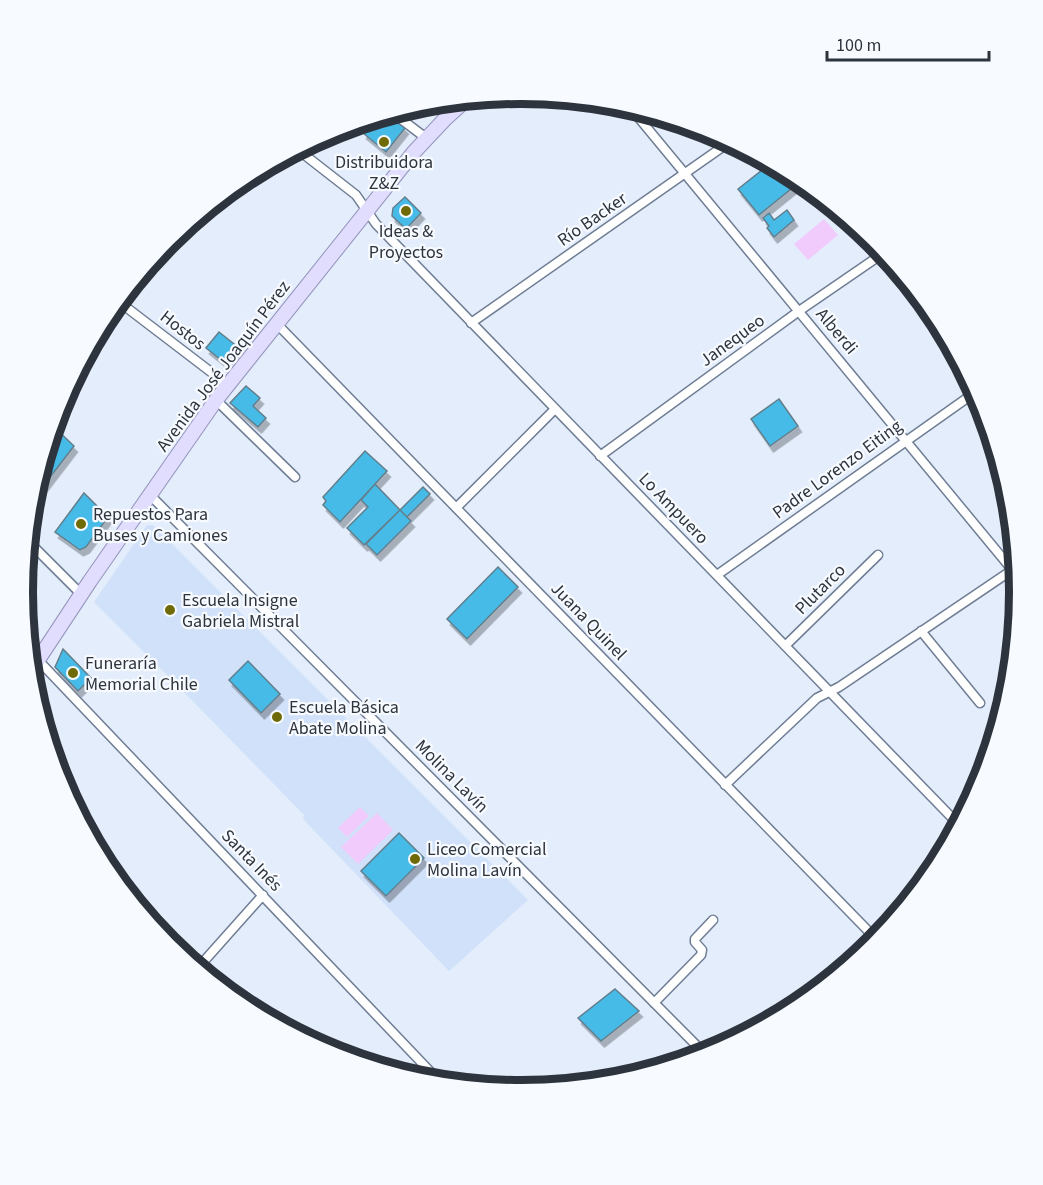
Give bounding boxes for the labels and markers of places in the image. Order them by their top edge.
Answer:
marker: Distribuidora Z&Z [377,135,391,149]
place label: Distribuidora Z&Z [335,150,433,196]
marker: Ideas & Proyectos [399,204,413,218]
place label: Ideas & Proyectos [369,219,443,265]
place label: Repuestos Para Buses y Camiones [93,502,228,548]
marker: Repuestos Para Buses y Camiones [74,517,88,531]
place label: Escuela Insigne Gabriela Mistral [182,588,299,634]
marker: Escuela Insigne Gabriela Mistral [163,603,177,617]
place label: Funeraría Memorial Chile [85,651,198,697]
marker: Funeraría Memorial Chile [66,666,80,680]
place label: Escuela Básica Abate Molina [289,695,399,741]
marker: Escuela Básica Abate Molina [270,710,284,724]
place label: Liceo Comercial Molina Lavín [427,837,547,883]
marker: Liceo Comercial Molina Lavín [408,852,422,866]

